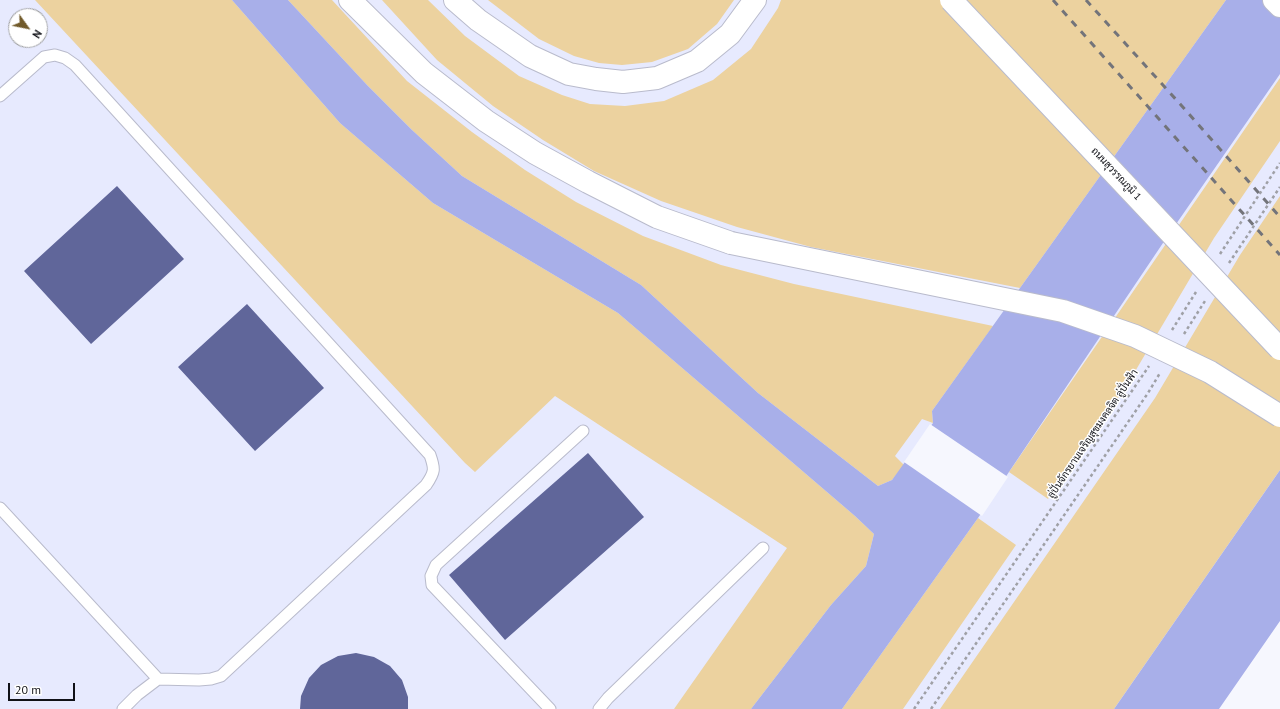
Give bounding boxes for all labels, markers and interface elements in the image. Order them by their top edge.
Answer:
north arrow [8,8,48,48]
text: N [29,27,45,41]
street label: ถนนสุวรรณภูมิ 1 [1088,145,1144,203]
street label: ลู่ปั่นจักรยานเจริญสุขมงคลจิต ลู่ปั่นฟ้า [1045,367,1141,501]
scale bar [10,675,77,701]
text: 20 m [15,682,41,697]

